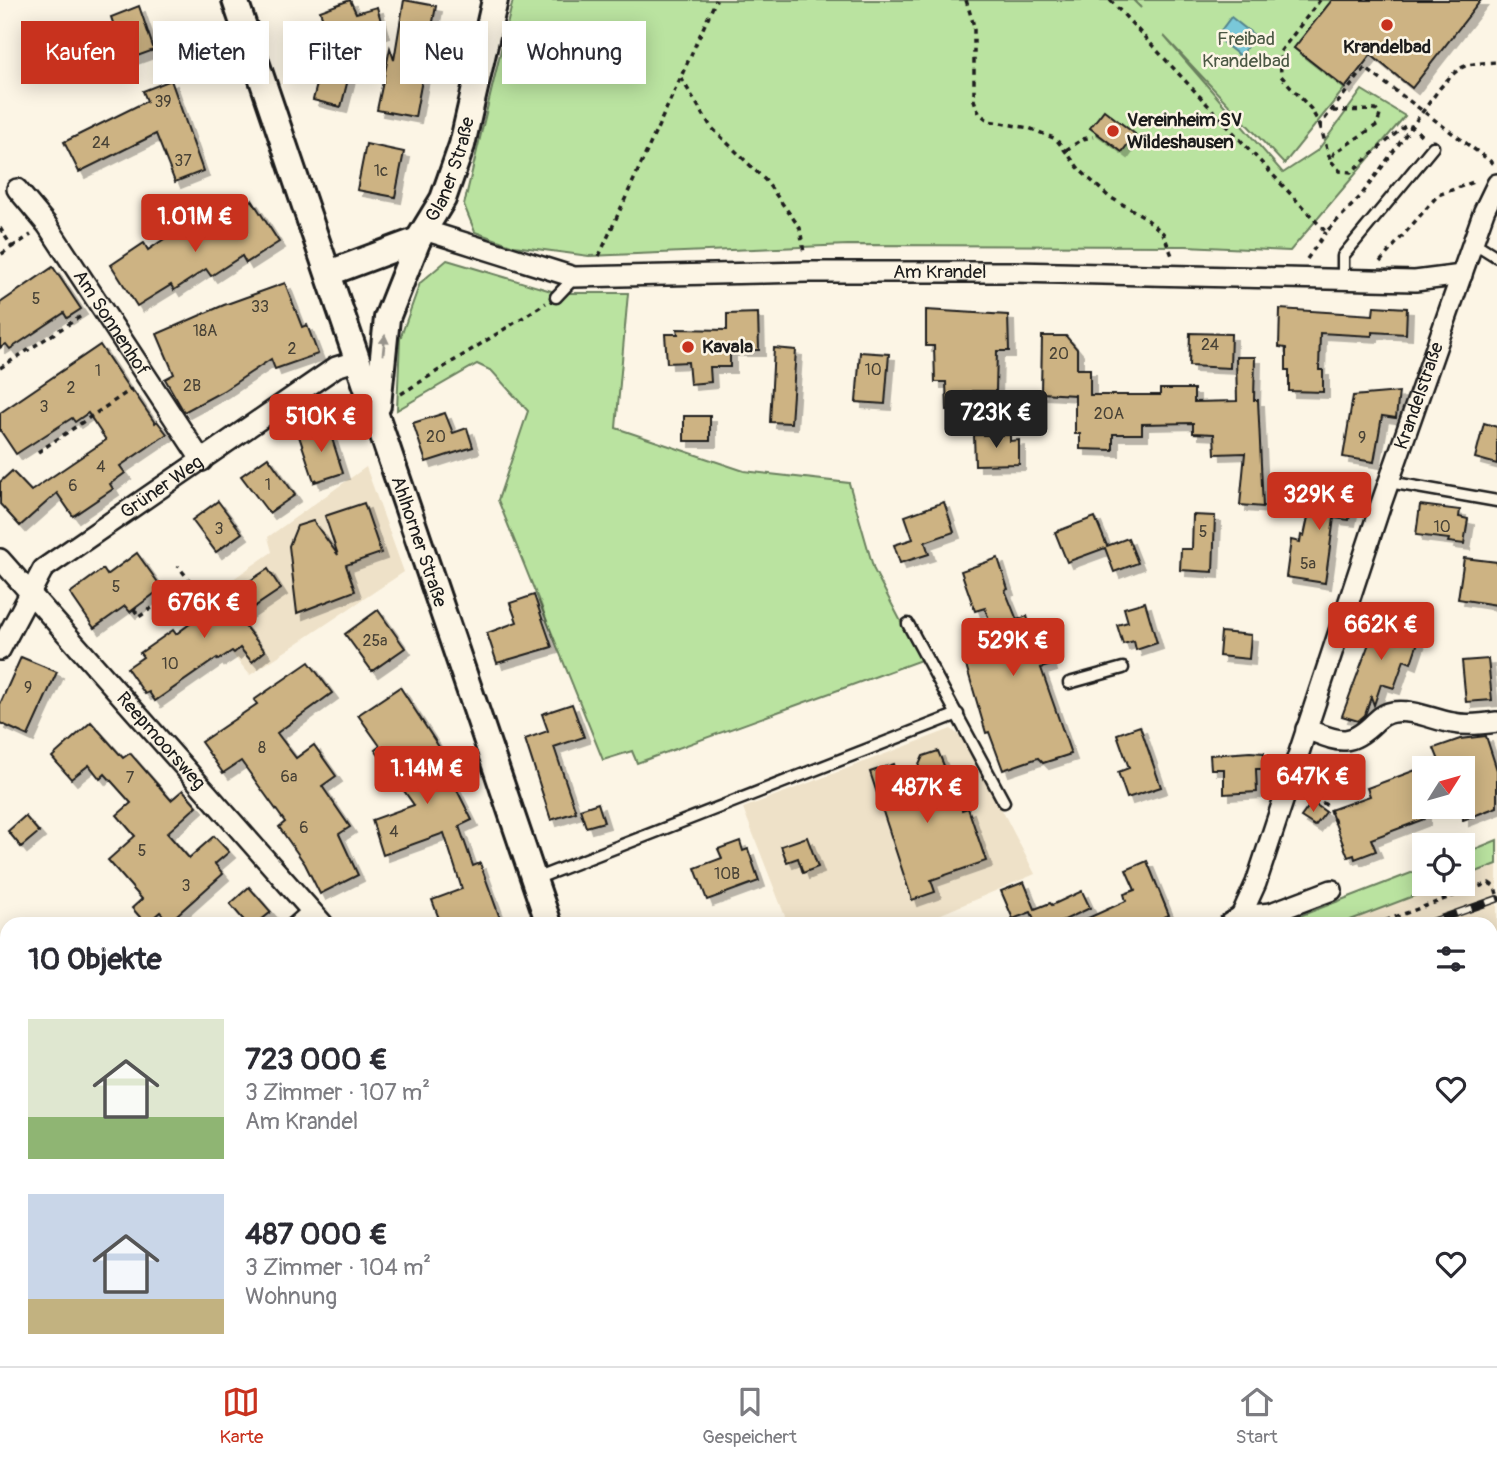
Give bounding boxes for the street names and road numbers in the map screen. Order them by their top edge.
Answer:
street label: Glaner Straße [420,114,480,226]
street label: Am Krandel [893,260,987,284]
street label: Am Sonnenhof [68,265,155,381]
street label: Krandelstraße [1389,338,1449,453]
street label: Grüner Weg [116,450,208,524]
street label: Ahlhorner Straße [386,473,453,611]
street label: Reepmoorsweg [111,687,211,795]

